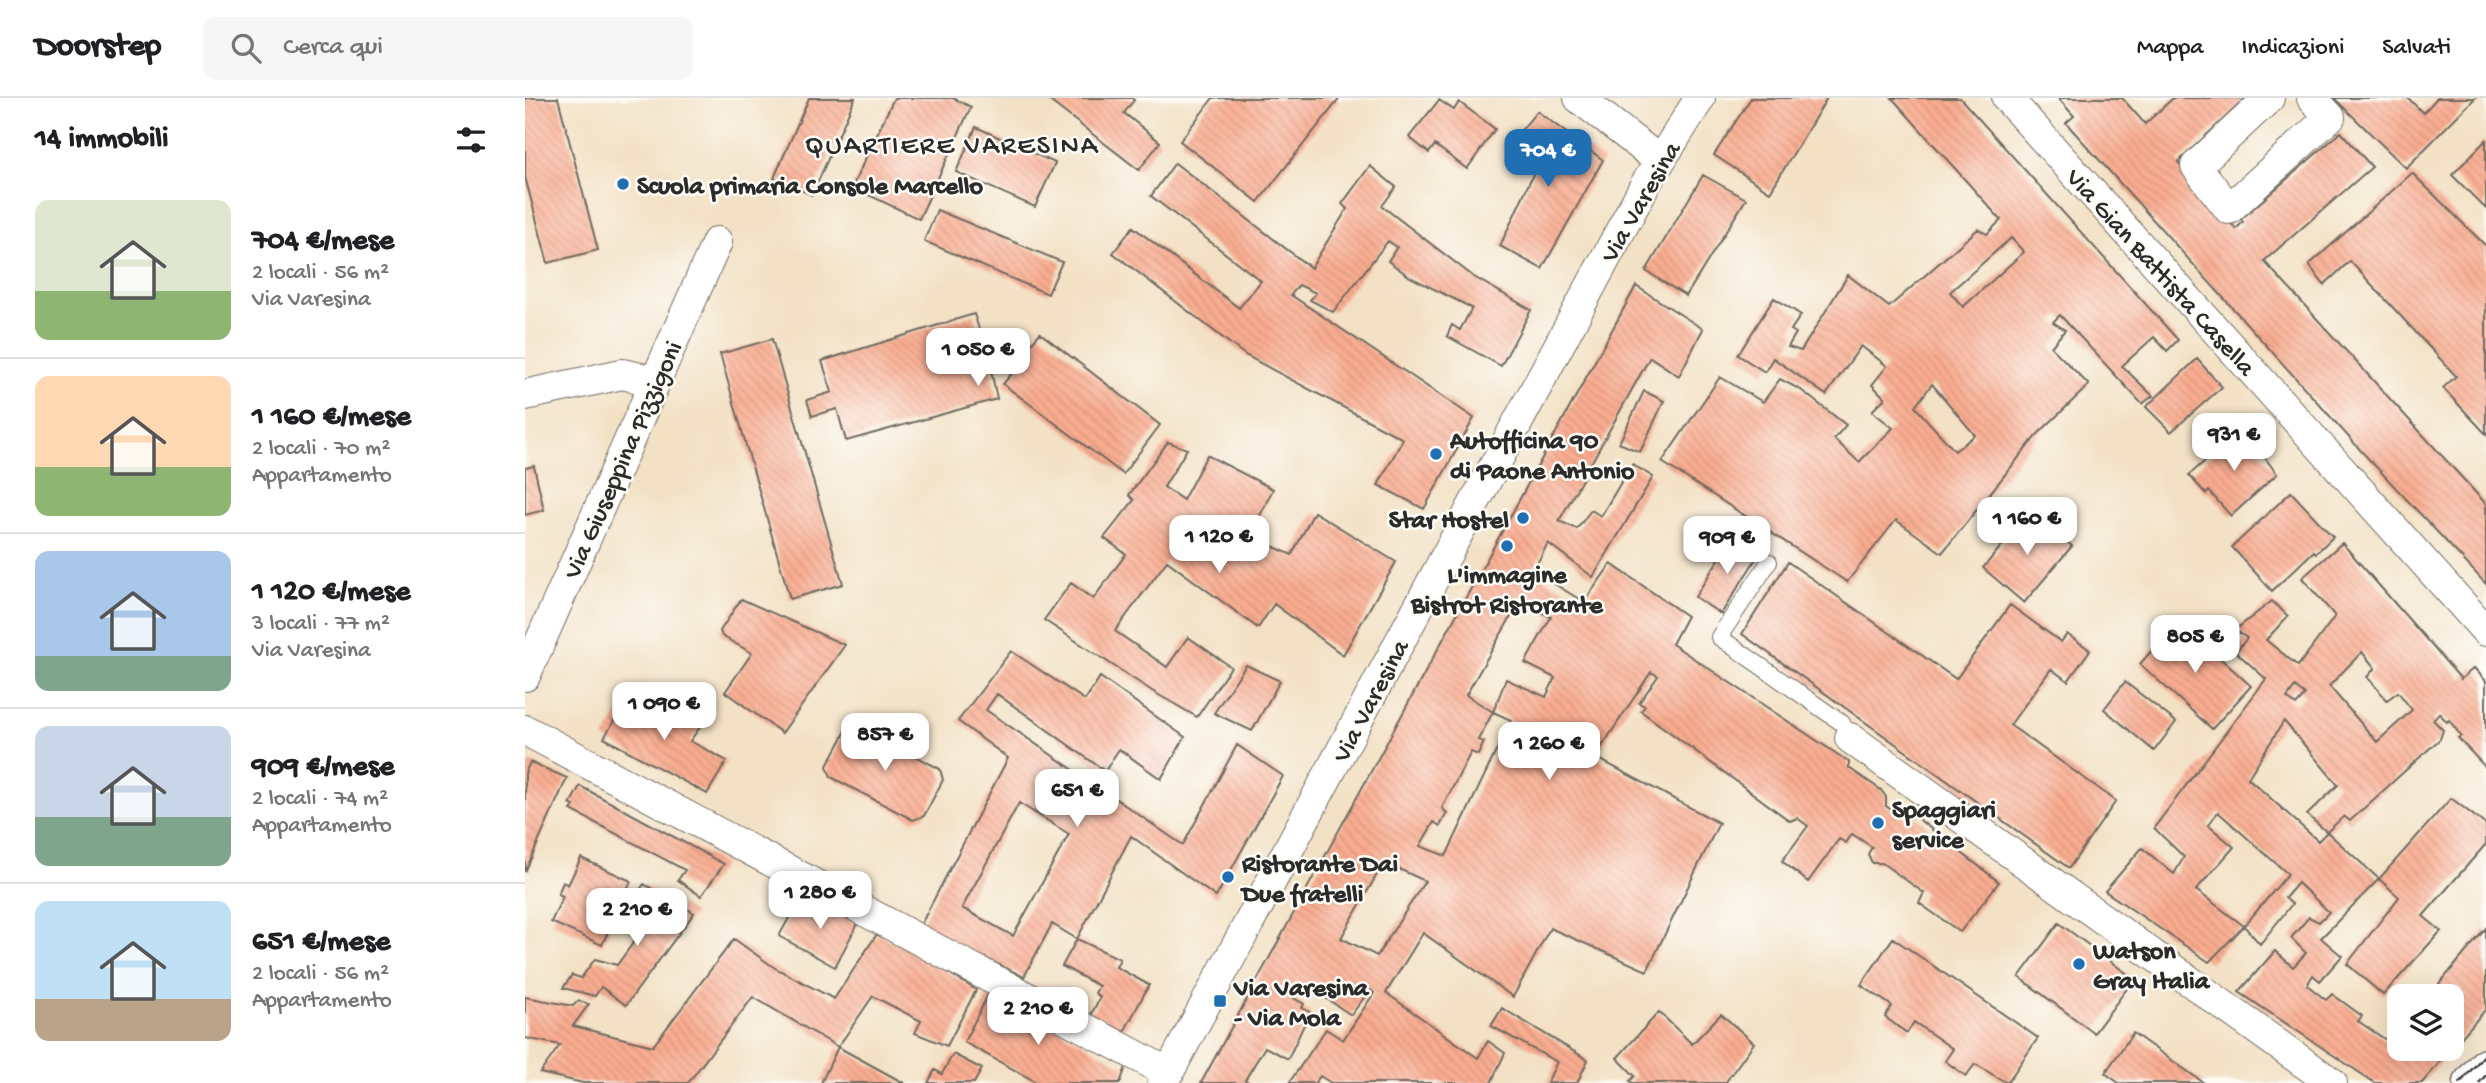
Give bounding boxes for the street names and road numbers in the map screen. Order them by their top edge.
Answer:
street label: Via Varesina [1595,136,1691,270]
street label: Via Gian Battista Casella [2057,163,2261,385]
street label: Via Giuseppina Pizzigoni [558,337,692,585]
street label: Via Varesina [1327,634,1419,770]

